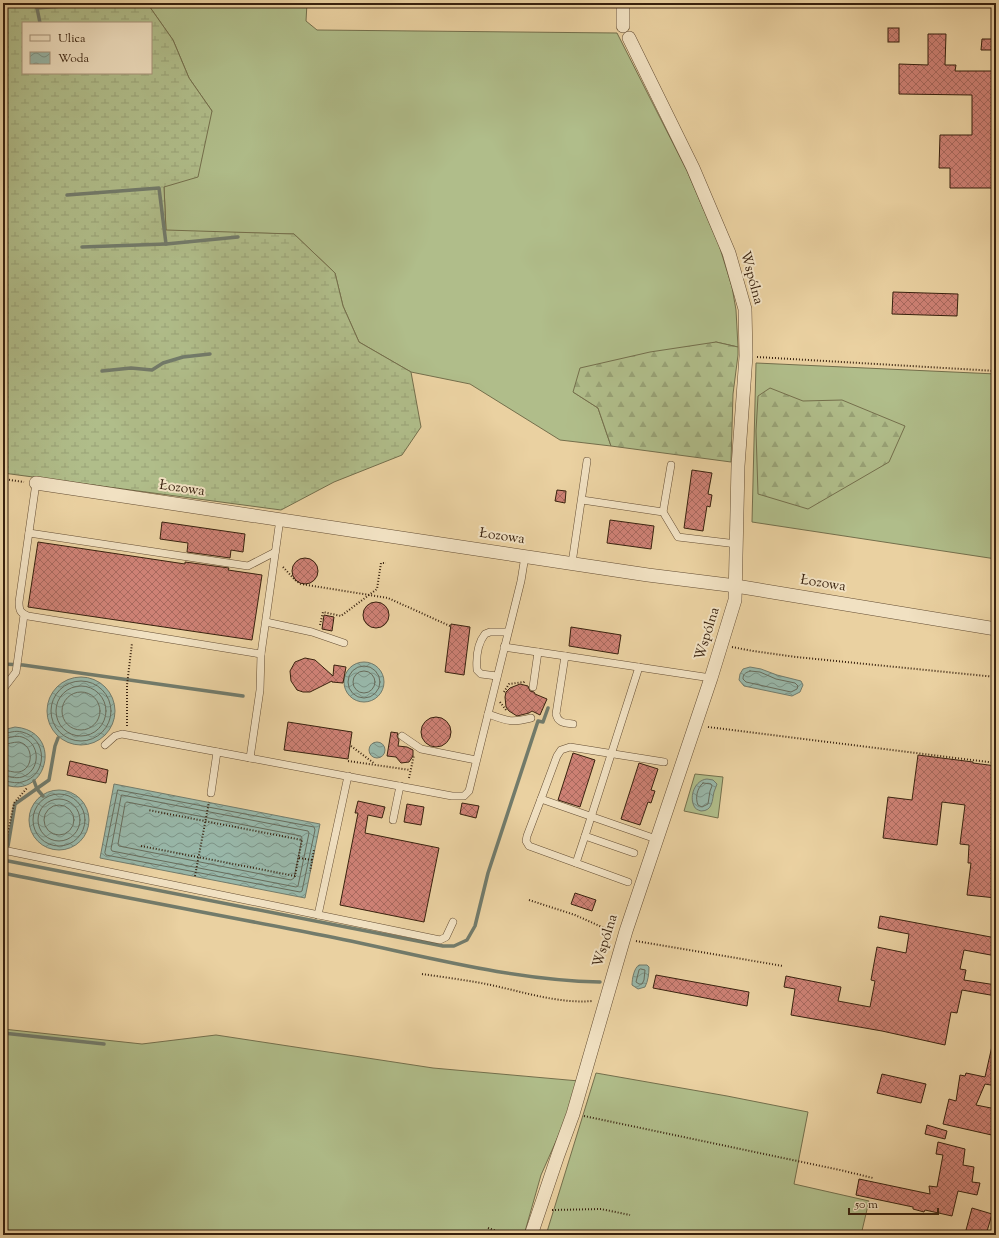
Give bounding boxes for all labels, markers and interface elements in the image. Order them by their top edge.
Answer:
legend [22,22,152,74]
text: Ulica [58,30,86,48]
text: Woda [58,50,90,68]
street label: Wspólna [734,249,768,307]
street label: Łozowa [158,476,206,502]
street label: Łozowa [478,524,526,550]
street label: Łozowa [799,571,848,598]
street label: Wspólna [691,605,726,663]
street label: Wspólna [589,912,624,970]
scale bar [849,1190,938,1216]
text: 50 m [854,1196,878,1214]

